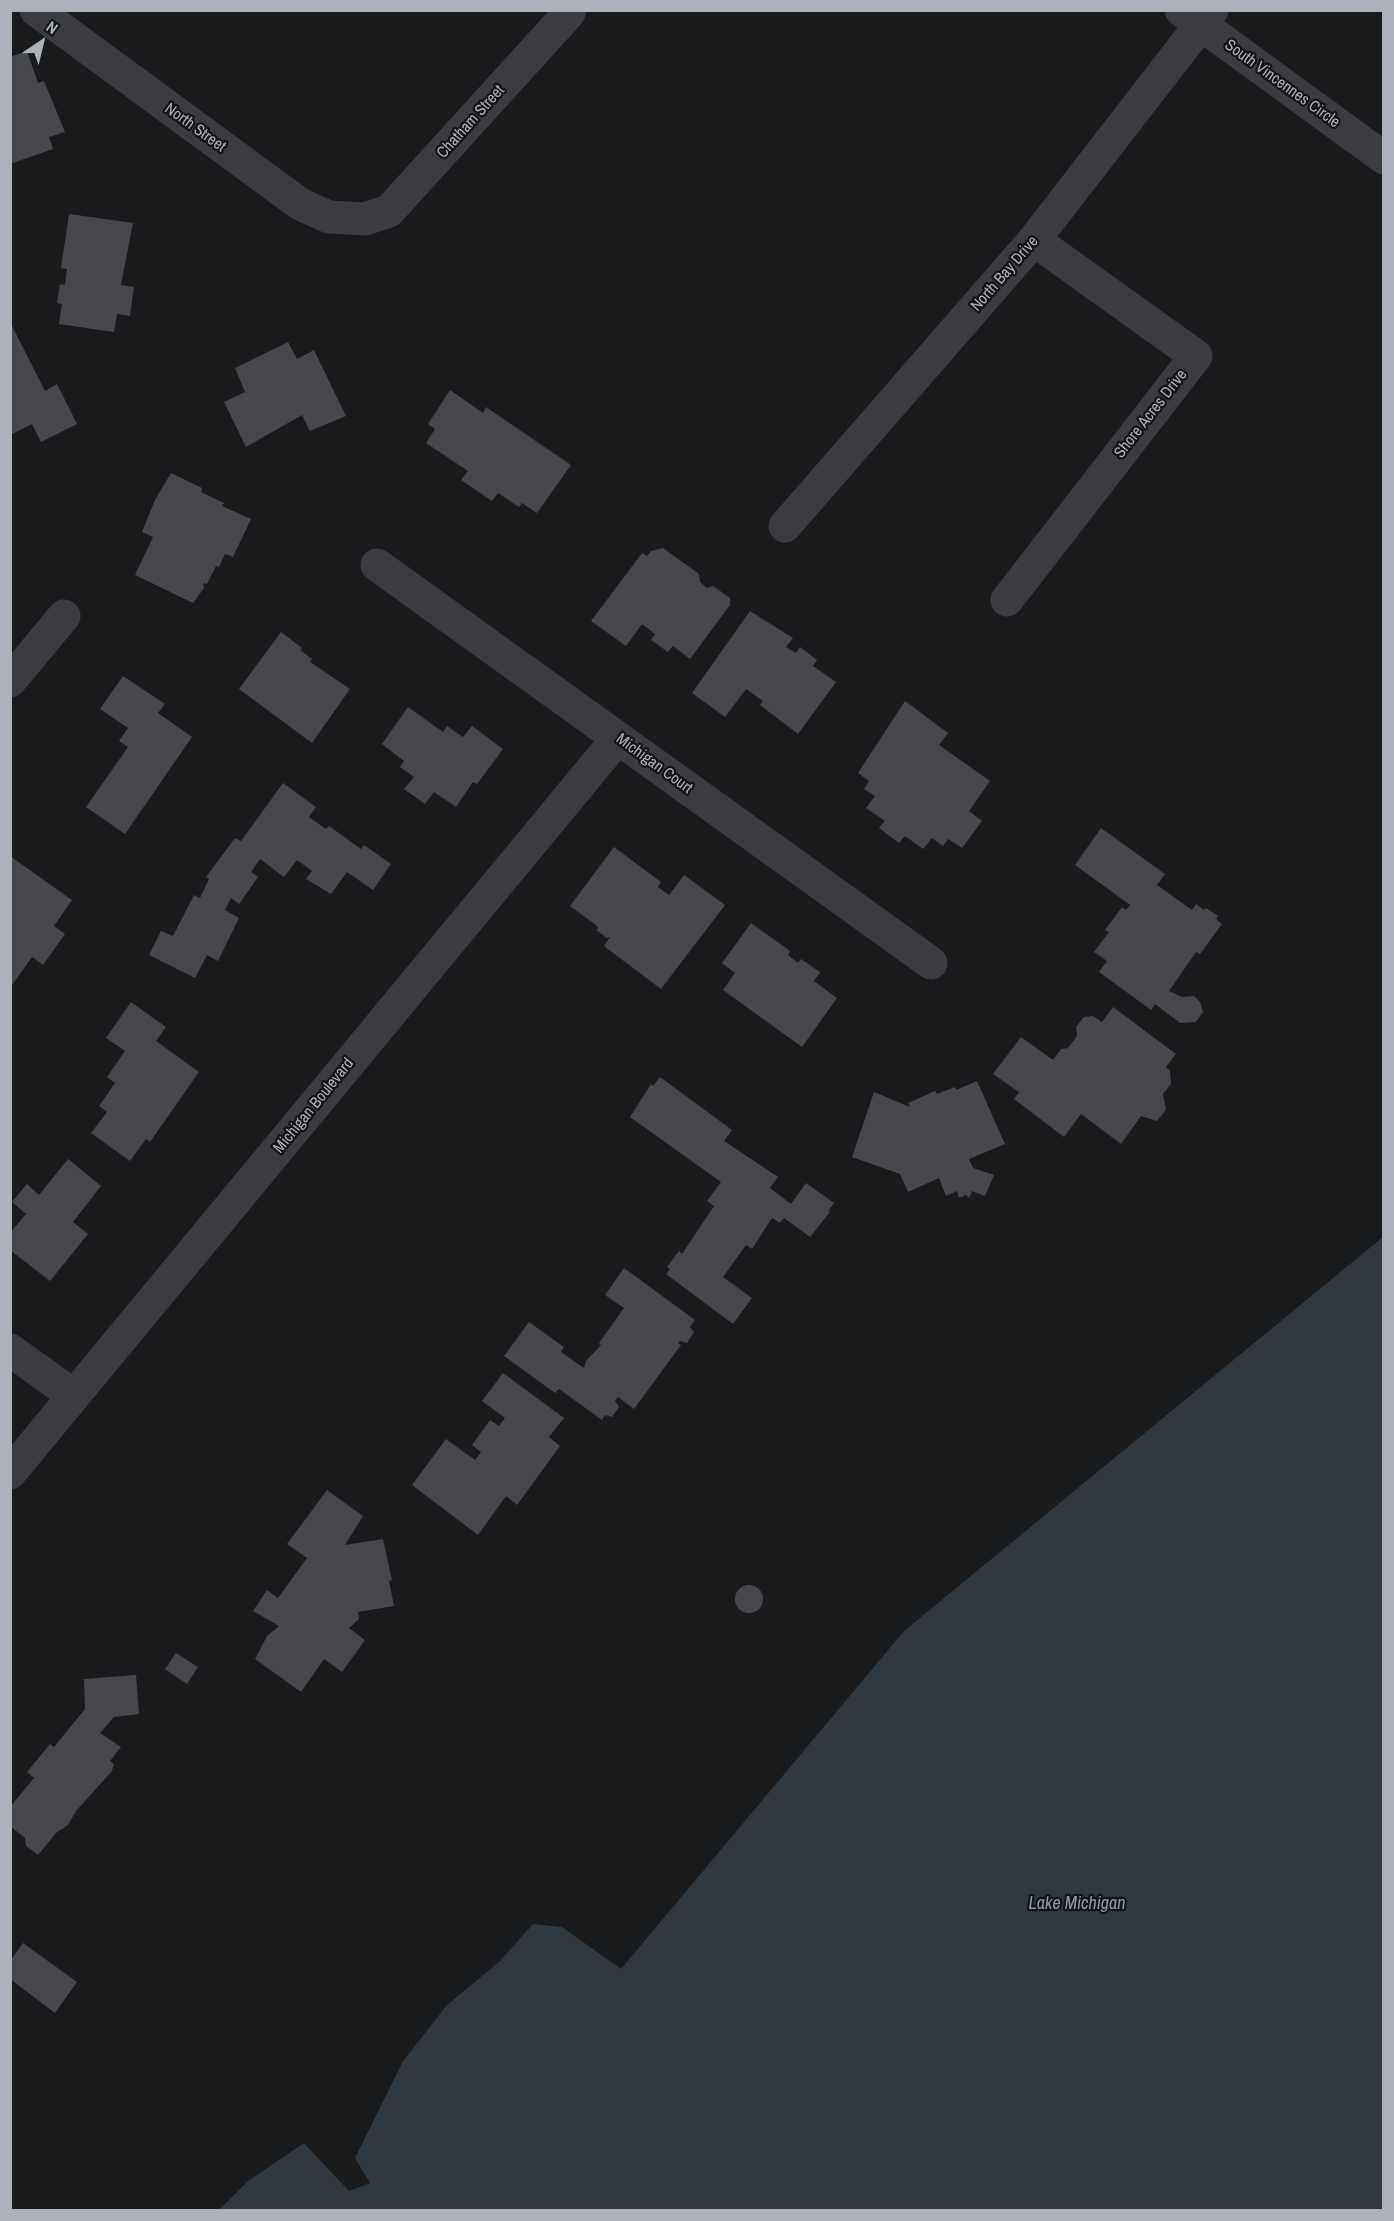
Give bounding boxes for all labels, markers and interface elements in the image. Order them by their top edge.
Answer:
north arrow [12,12,72,72]
text: N [42,16,63,39]
street label: South Vincennes Circle [1221,36,1343,132]
street label: Chatham Street [433,81,509,163]
street label: North Street [161,99,229,157]
street label: North Bay Drive [967,232,1043,316]
street label: Shore Acres Drive [1110,366,1192,462]
street label: Michigan Court [612,730,696,798]
street label: Michigan Boulevard [270,1055,358,1157]
water label: Lake Michigan [1029,1893,1125,1915]

